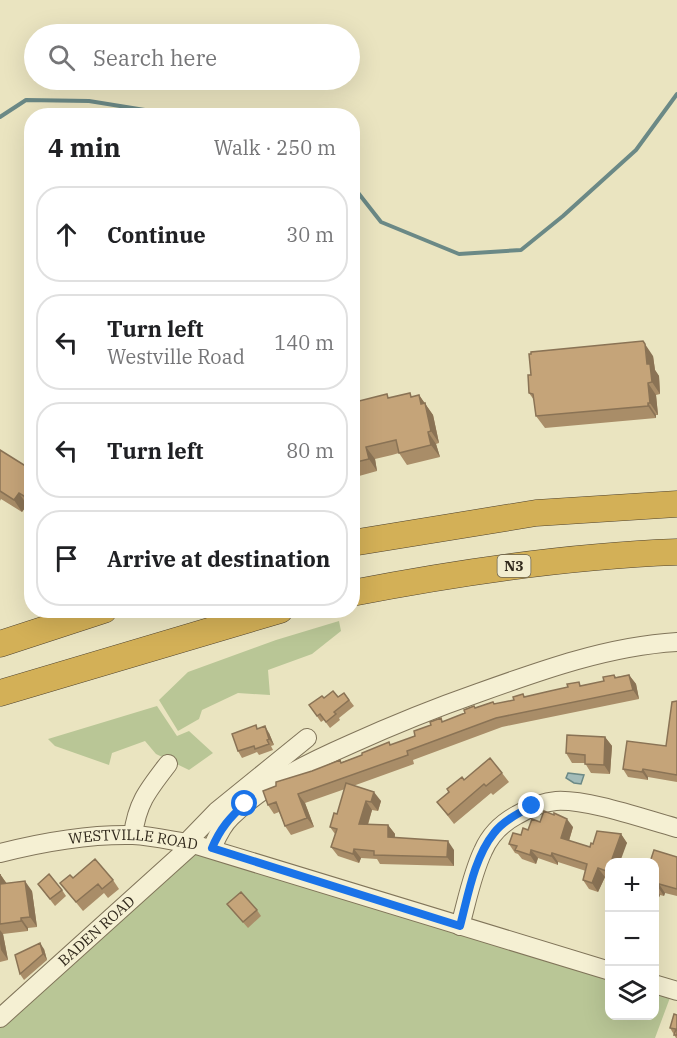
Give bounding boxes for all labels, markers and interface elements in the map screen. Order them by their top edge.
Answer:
search box [24,24,360,90]
icon: search [45,41,78,74]
text: Search here [93,43,217,72]
text: 4 min [48,130,121,164]
text: Walk · 250 m [214,134,336,161]
icon: ahead [50,218,83,251]
text: Continue [107,220,206,249]
text: 30 m [286,221,334,248]
text: Turn left [107,314,203,343]
icon: left [50,326,83,359]
text: 140 m [274,329,334,356]
text: Westville Road [107,343,245,370]
icon: left [50,434,83,467]
text: Turn left [107,436,203,465]
text: 80 m [286,437,334,464]
icon: arrive [50,542,83,575]
text: Arrive at destination [107,544,330,573]
road number: N3 [498,555,530,577]
route start [231,790,257,816]
route end [518,792,544,818]
street label: WESTVILLE ROAD [67,825,199,854]
map controls [605,858,659,1020]
button: + [605,858,659,912]
street label: BADEN ROAD [54,891,138,970]
button: − [605,912,659,966]
button: layers [605,966,659,1020]

